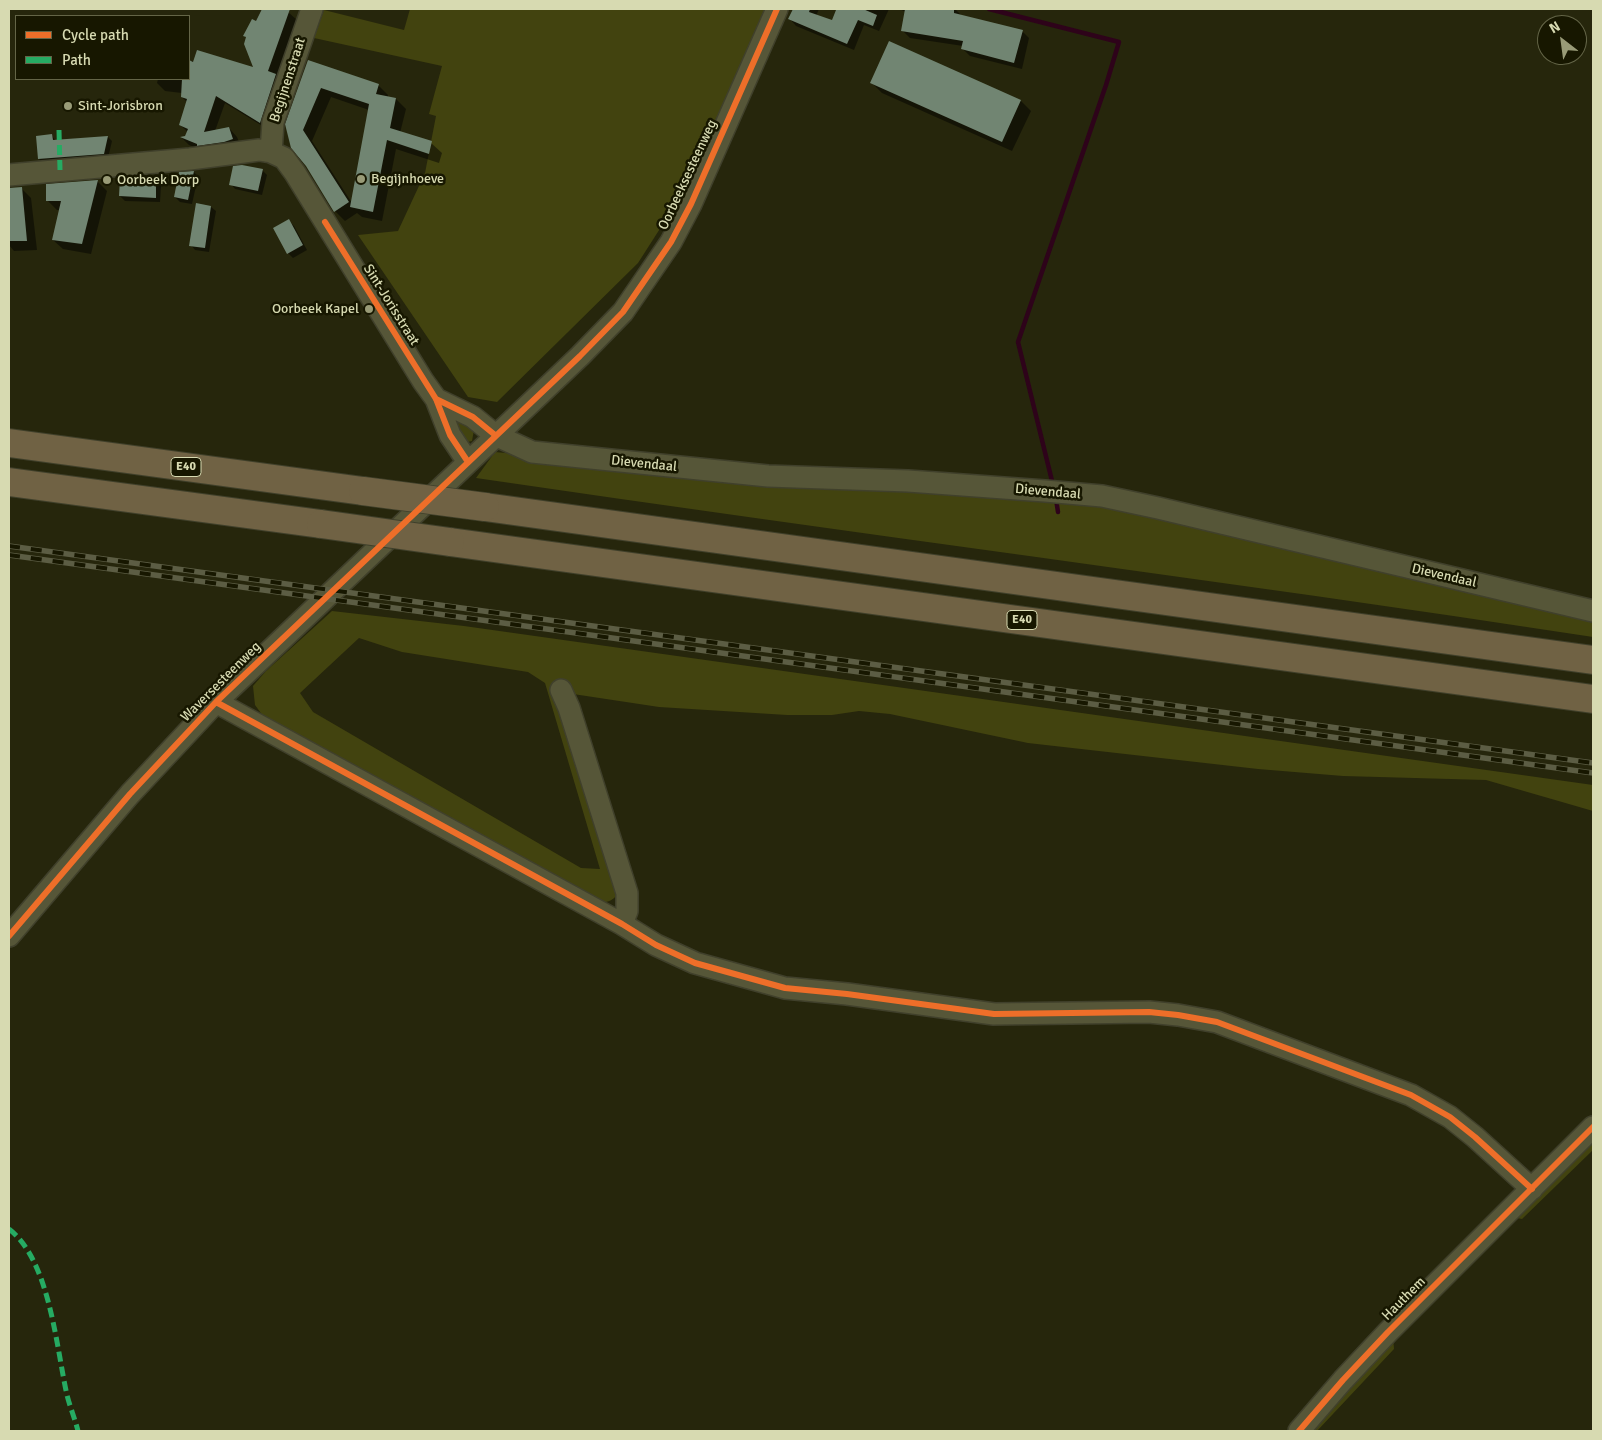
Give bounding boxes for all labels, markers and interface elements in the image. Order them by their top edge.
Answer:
legend [15,15,190,80]
north arrow [1537,15,1587,65]
text: N [1546,18,1563,37]
text: Cycle path [62,26,129,44]
street label: Begijnenstraat [266,36,310,124]
text: Path [62,51,91,69]
place label: Sint-Jorisbron [78,98,163,114]
marker: Sint-Jorisbron [62,100,74,112]
street label: Oorbeeksesteenweg [655,117,721,233]
place label: Begijnhoeve [371,171,444,187]
place label: Oorbeek Dorp [117,172,199,188]
marker: Begijnhoeve [355,173,367,185]
marker: Oorbeek Dorp [101,174,113,186]
street label: Sint-Jorisstraat [359,261,423,349]
place label: Oorbeek Kapel [272,301,359,317]
marker: Oorbeek Kapel [363,303,375,315]
street label: Dievendaal [610,452,678,476]
road number: E40 [171,458,201,477]
street label: Dievendaal [1014,481,1082,503]
street label: Dievendaal [1410,560,1478,592]
road number: E40 [1007,610,1037,630]
street label: Waversesteenweg [177,638,265,726]
street label: Hauthem [1379,1274,1429,1324]

